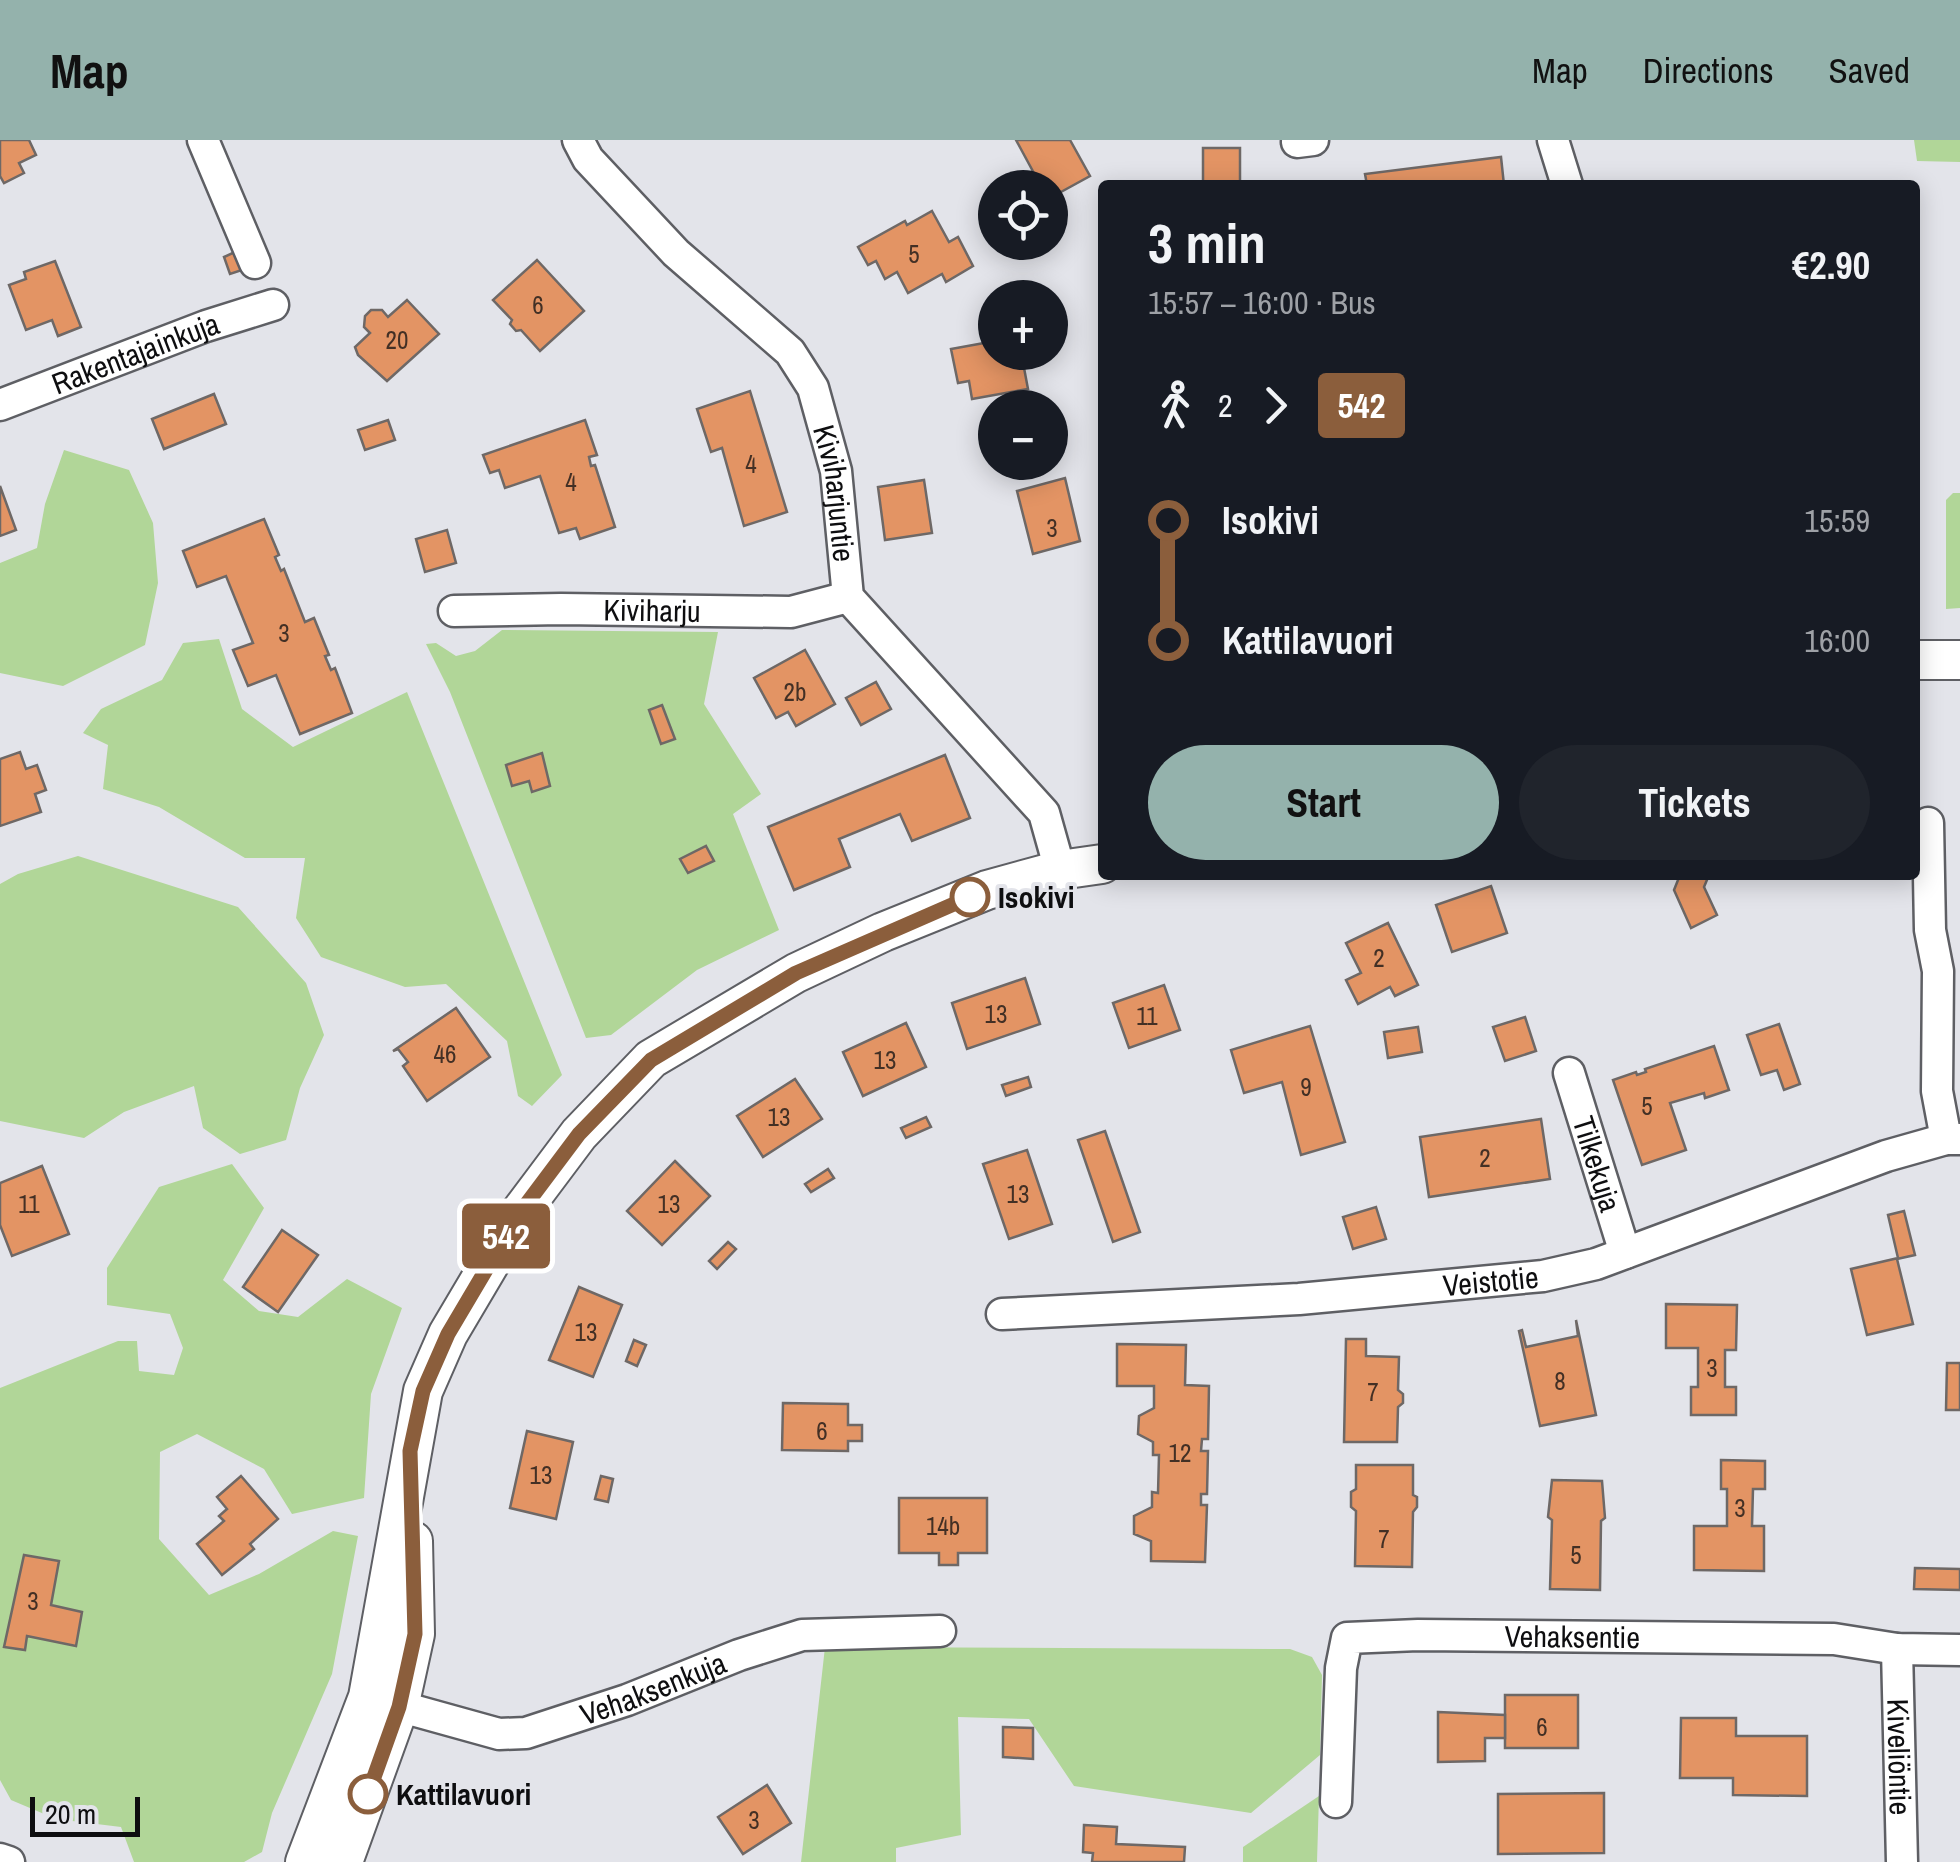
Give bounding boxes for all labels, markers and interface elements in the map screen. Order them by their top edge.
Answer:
text: Map [50,38,129,103]
text: Map [1532,47,1588,94]
text: Directions [1643,47,1774,94]
text: Saved [1829,47,1910,94]
map controls [978,170,1068,480]
button: locate [978,170,1068,260]
text: 3 min [1148,206,1266,280]
house number: 5 [908,237,920,271]
text: €2.90 [1792,240,1870,291]
button: + [978,280,1068,370]
text: 15:57 – 16:00 · Bus [1148,281,1376,324]
house number: 6 [532,288,544,322]
street label: Rakentajainkuja [46,303,224,403]
house number: 20 [386,323,408,357]
icon: walk [1148,378,1203,433]
icon: forward [1248,378,1303,433]
text: 542 [1338,382,1385,429]
text: 2 [1218,384,1233,427]
button: − [978,390,1068,480]
street label: Kiviharjuntie [804,420,865,564]
house number: 4 [745,447,757,481]
house number: 4 [565,465,577,499]
text: Isokivi [1222,495,1319,546]
text: 15:59 [1804,499,1870,542]
house number: 3 [1046,511,1058,545]
street label: Kiviharju [603,590,701,631]
text: Kattilavuori [1222,615,1393,666]
house number: 3 [278,616,290,650]
text: 16:00 [1804,619,1870,662]
house number: 2b [784,675,806,709]
button: Start [1148,745,1499,860]
button: Tickets [1519,745,1870,860]
place label: Isokivi [998,877,1075,917]
marker: Isokivi [951,878,989,916]
house number: 2 [1373,941,1385,975]
house number: 13 [985,997,1007,1031]
house number: 11 [1136,999,1158,1033]
house number: 46 [434,1037,456,1071]
house number: 13 [874,1043,896,1077]
house number: 9 [1300,1070,1312,1104]
house number: 5 [1641,1089,1653,1123]
house number: 13 [768,1100,790,1134]
street label: Tilkekuja [1564,1111,1631,1217]
house number: 2 [1479,1141,1491,1175]
house number: 13 [1007,1177,1029,1211]
house number: 11 [18,1187,40,1221]
house number: 13 [658,1187,680,1221]
line badge: 542 [448,1204,564,1268]
text: 542 [482,1213,530,1260]
street label: Veistotie [1441,1257,1540,1305]
house number: 13 [575,1315,597,1349]
house number: 3 [1706,1351,1718,1385]
house number: 8 [1554,1364,1566,1398]
house number: 7 [1367,1375,1379,1409]
house number: 6 [816,1414,828,1448]
house number: 12 [1169,1436,1191,1470]
house number: 13 [530,1458,552,1492]
house number: 3 [1734,1491,1746,1525]
house number: 14b [926,1509,960,1543]
house number: 7 [1378,1522,1390,1556]
house number: 5 [1570,1538,1582,1572]
house number: 3 [27,1584,39,1618]
street label: Vehaksentie [1504,1616,1640,1657]
street label: Vehaksenkuja [575,1642,732,1734]
street label: Kiveliöntie [1878,1698,1921,1816]
house number: 6 [1536,1710,1548,1744]
place label: Kattilavuori [396,1774,531,1814]
marker: Kattilavuori [349,1775,387,1813]
scale bar [30,1792,140,1836]
text: 20 m [45,1795,96,1833]
house number: 3 [748,1803,760,1837]

